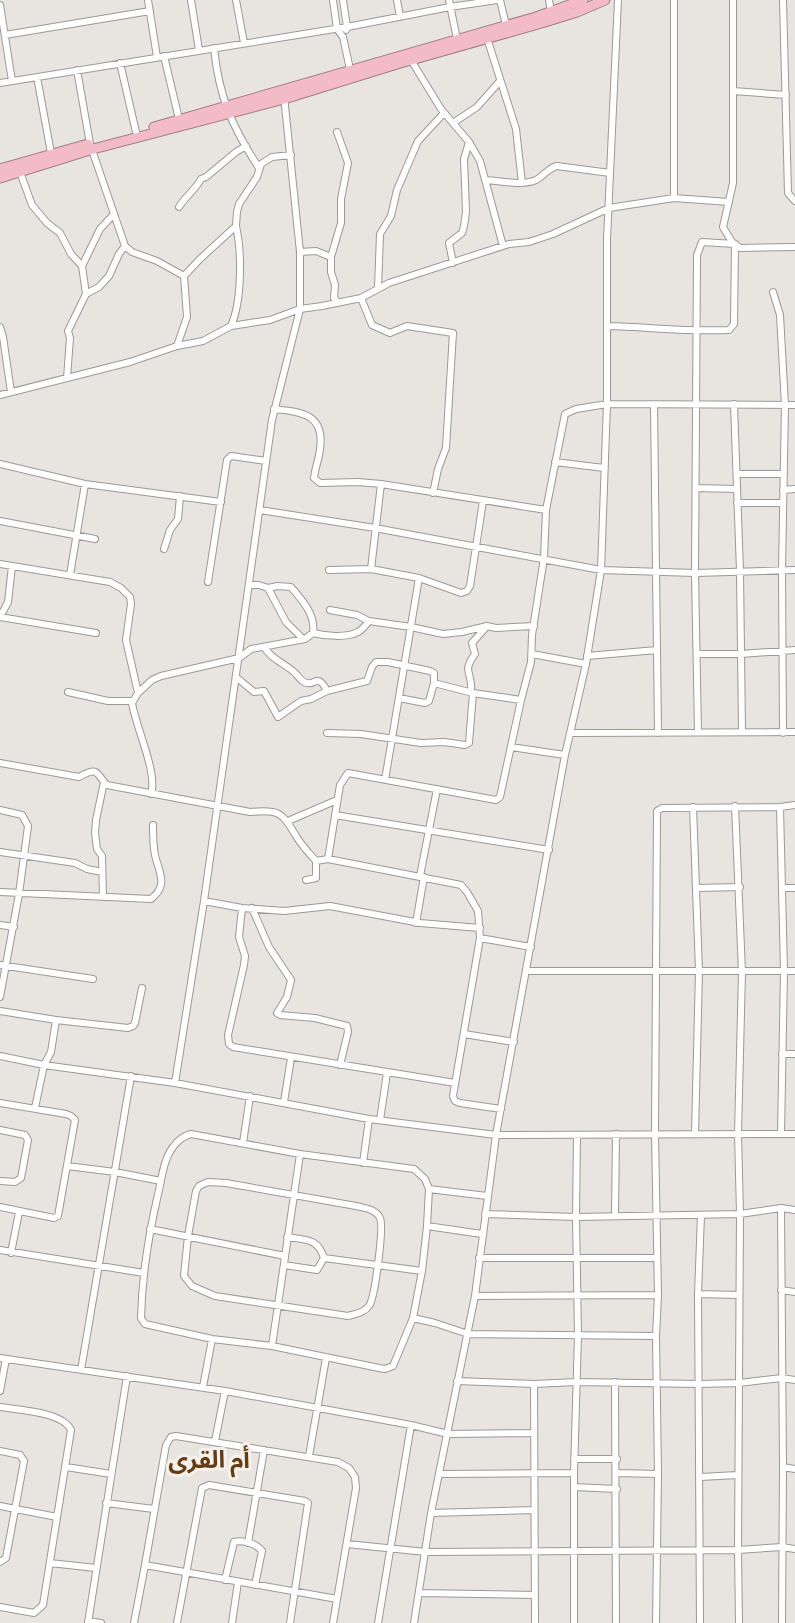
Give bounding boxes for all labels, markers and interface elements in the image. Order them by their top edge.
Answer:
district label: أم القرى [168,1444,250,1478]

